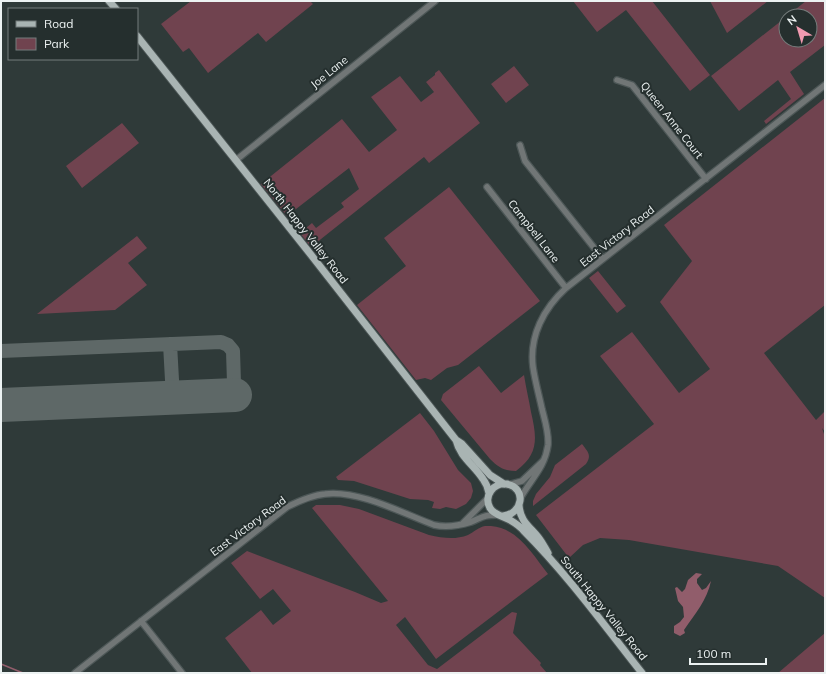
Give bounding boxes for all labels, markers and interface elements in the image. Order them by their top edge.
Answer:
legend [8,8,138,60]
north arrow [778,8,818,48]
text: N [784,12,799,28]
text: Road [44,16,73,31]
text: Park [44,36,70,51]
street label: Joe Lane [308,53,350,91]
street label: Queen Anne Court [638,79,706,161]
street label: North Happy Valley Road [261,176,351,286]
street label: Campbell Lane [505,197,563,265]
street label: East Victory Road [577,202,657,270]
street label: East Victory Road [207,493,289,559]
street label: South Happy Valley Road [558,553,650,663]
scale bar [690,640,766,666]
text: 100 m [696,646,731,661]

